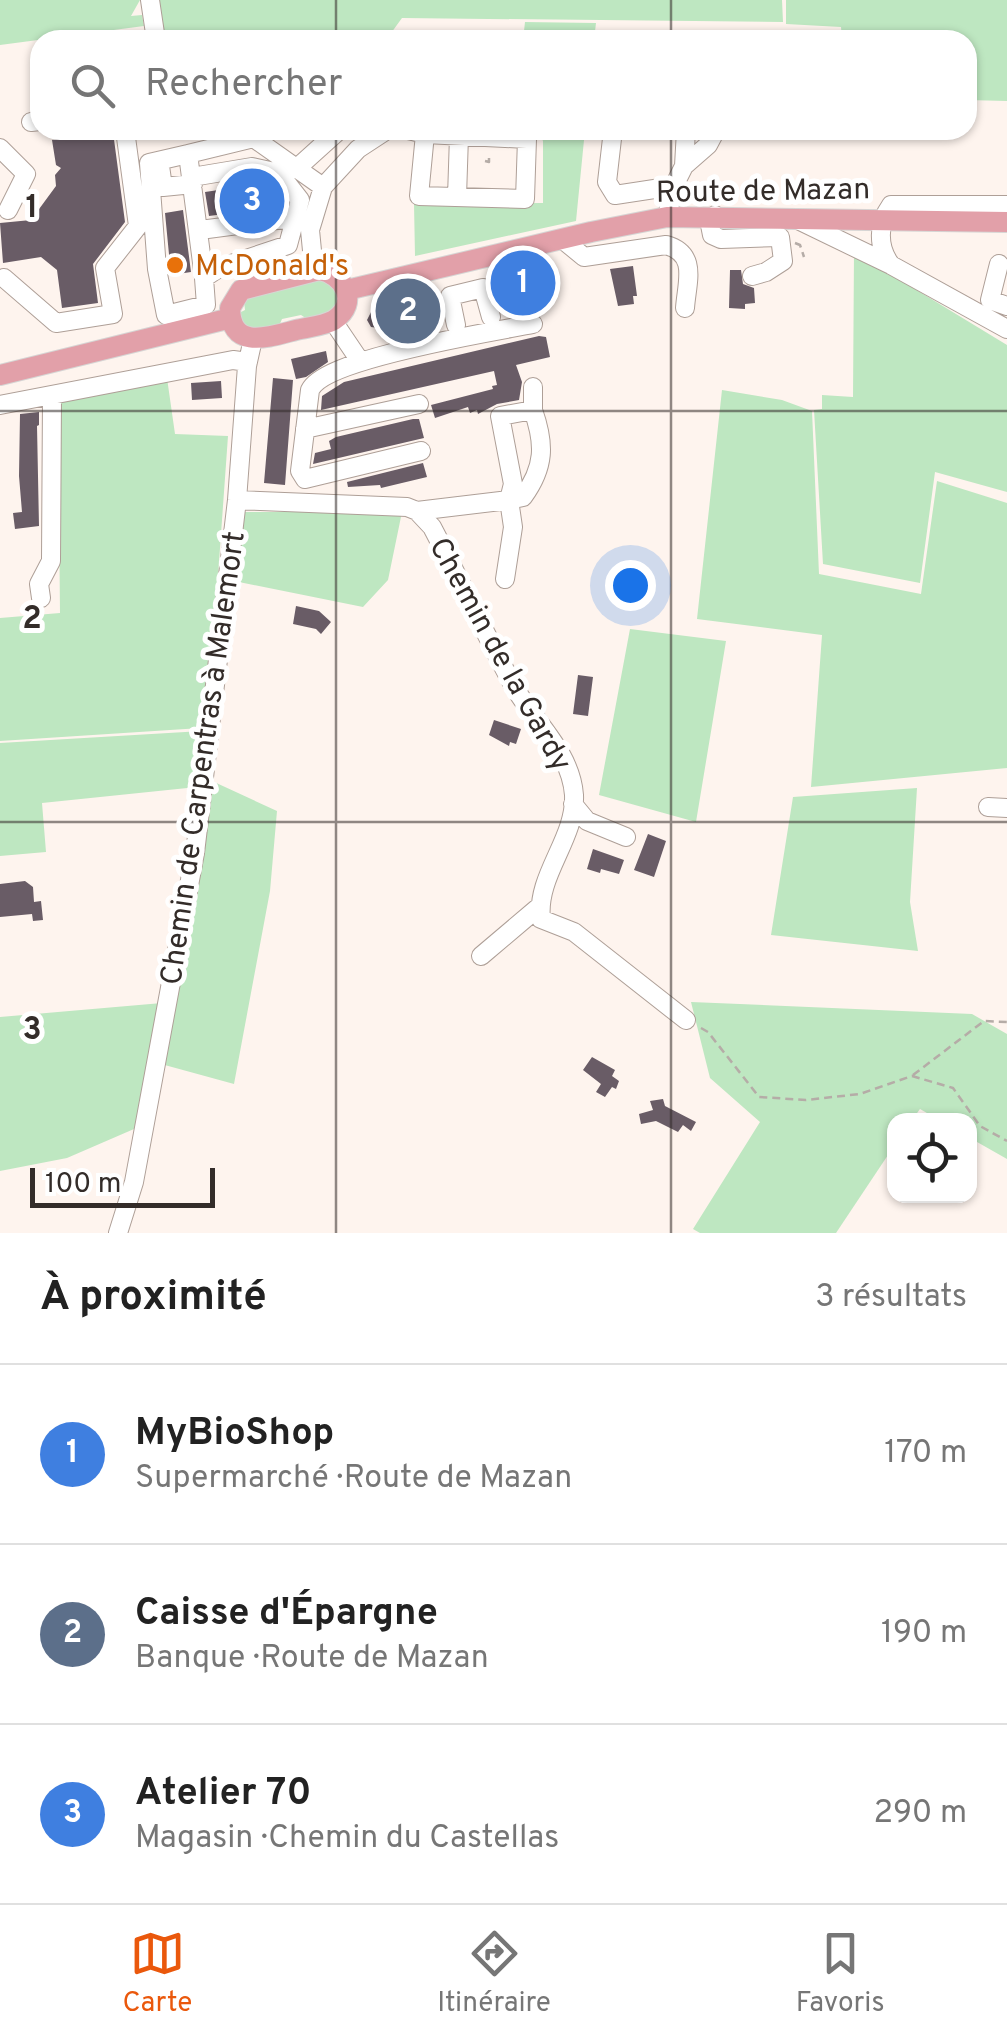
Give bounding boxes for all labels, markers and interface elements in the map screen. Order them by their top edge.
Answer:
search box [30,30,977,140]
icon: search [65,58,120,113]
text: Rechercher [145,61,343,110]
pin: 3 [220,164,284,238]
street label: Route de Mazan [656,172,871,213]
text: 1 [26,189,38,229]
pin: 1 [490,246,556,320]
place label: McDonald's [195,249,349,286]
marker: McDonald's [164,254,186,276]
pin: 2 [376,274,440,348]
street label: Chemin de Carpentras à Malemort [154,529,255,988]
street label: Chemin de la Gardy [419,532,578,778]
your location [605,560,656,611]
text: 2 [22,600,42,640]
text: 3 [22,1011,42,1051]
map controls [887,1113,977,1203]
button: locate [887,1113,977,1203]
scale bar [30,1163,215,1208]
text: 100 m [45,1167,121,1203]
text: À proximité [40,1272,267,1325]
text: 3 résultats [815,1278,967,1318]
text: MyBioShop [135,1410,334,1459]
text: 1 [66,1434,79,1474]
text: 170 m [884,1434,967,1474]
text: Supermarché · Route de Mazan [135,1459,572,1499]
text: Caisse d'Épargne [135,1590,438,1639]
text: 2 [63,1614,82,1654]
text: 190 m [881,1614,967,1654]
text: Banque · Route de Mazan [135,1639,489,1679]
text: Atelier 70 [135,1770,312,1819]
text: 3 [63,1794,82,1834]
text: 290 m [873,1794,967,1834]
text: Magasin · Chemin du Castellas [135,1819,559,1859]
tab: Carte [122,1926,192,2022]
tab: Itinéraire [437,1926,551,2022]
tab: Favoris [796,1926,885,2022]

